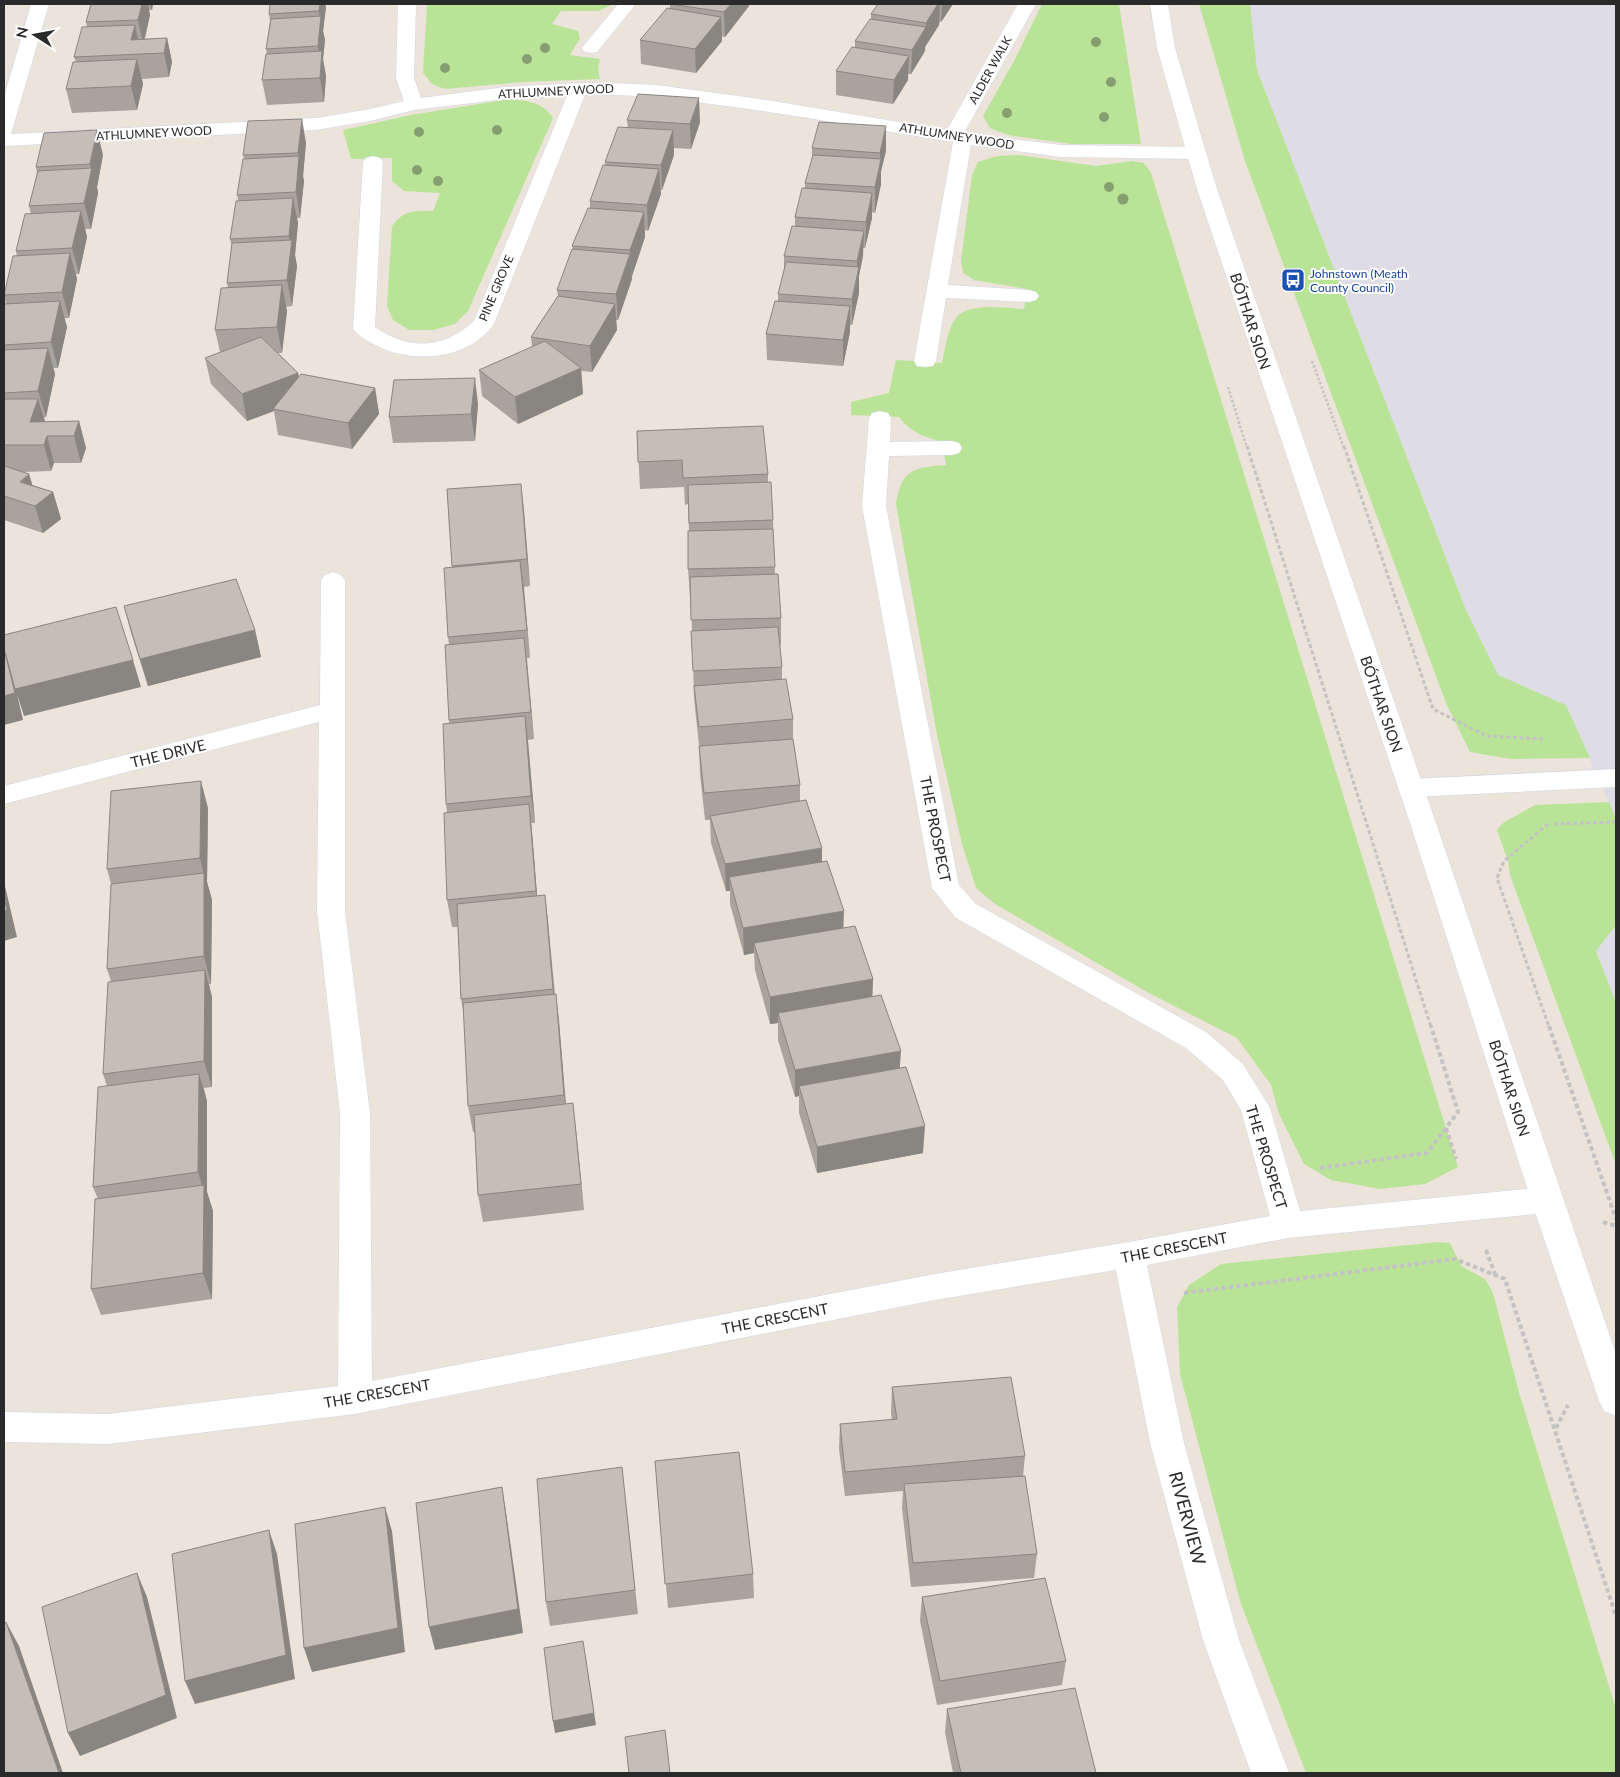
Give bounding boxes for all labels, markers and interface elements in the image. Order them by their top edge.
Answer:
north arrow [10,10,60,60]
text: N [12,26,31,39]
street label: ALDER WALK [965,34,1015,106]
street label: ATHLUMNEY WOOD [498,80,614,102]
street label: ATHLUMNEY WOOD [899,120,1015,152]
street label: ATHLUMNEY WOOD [96,122,212,144]
street label: PINE GROVE [475,253,517,323]
place label: Johnstown (Meath County Council) [1310,266,1408,295]
bus stop icon: Johnstown (Meath County Council) [1280,267,1306,293]
street label: BÓTHAR SION [1227,270,1275,372]
street label: BÓTHAR SION [1357,653,1407,755]
street label: THE DRIVE [129,735,207,771]
street label: THE PROSPECT [917,774,955,884]
street label: BÓTHAR SION [1486,1037,1534,1139]
street label: THE PROSPECT [1243,1103,1291,1211]
street label: THE CRESCENT [1119,1228,1229,1266]
street label: THE CRESCENT [720,1299,830,1337]
street label: THE CRESCENT [322,1375,432,1411]
street label: RIVERVIEW [1165,1469,1211,1568]

